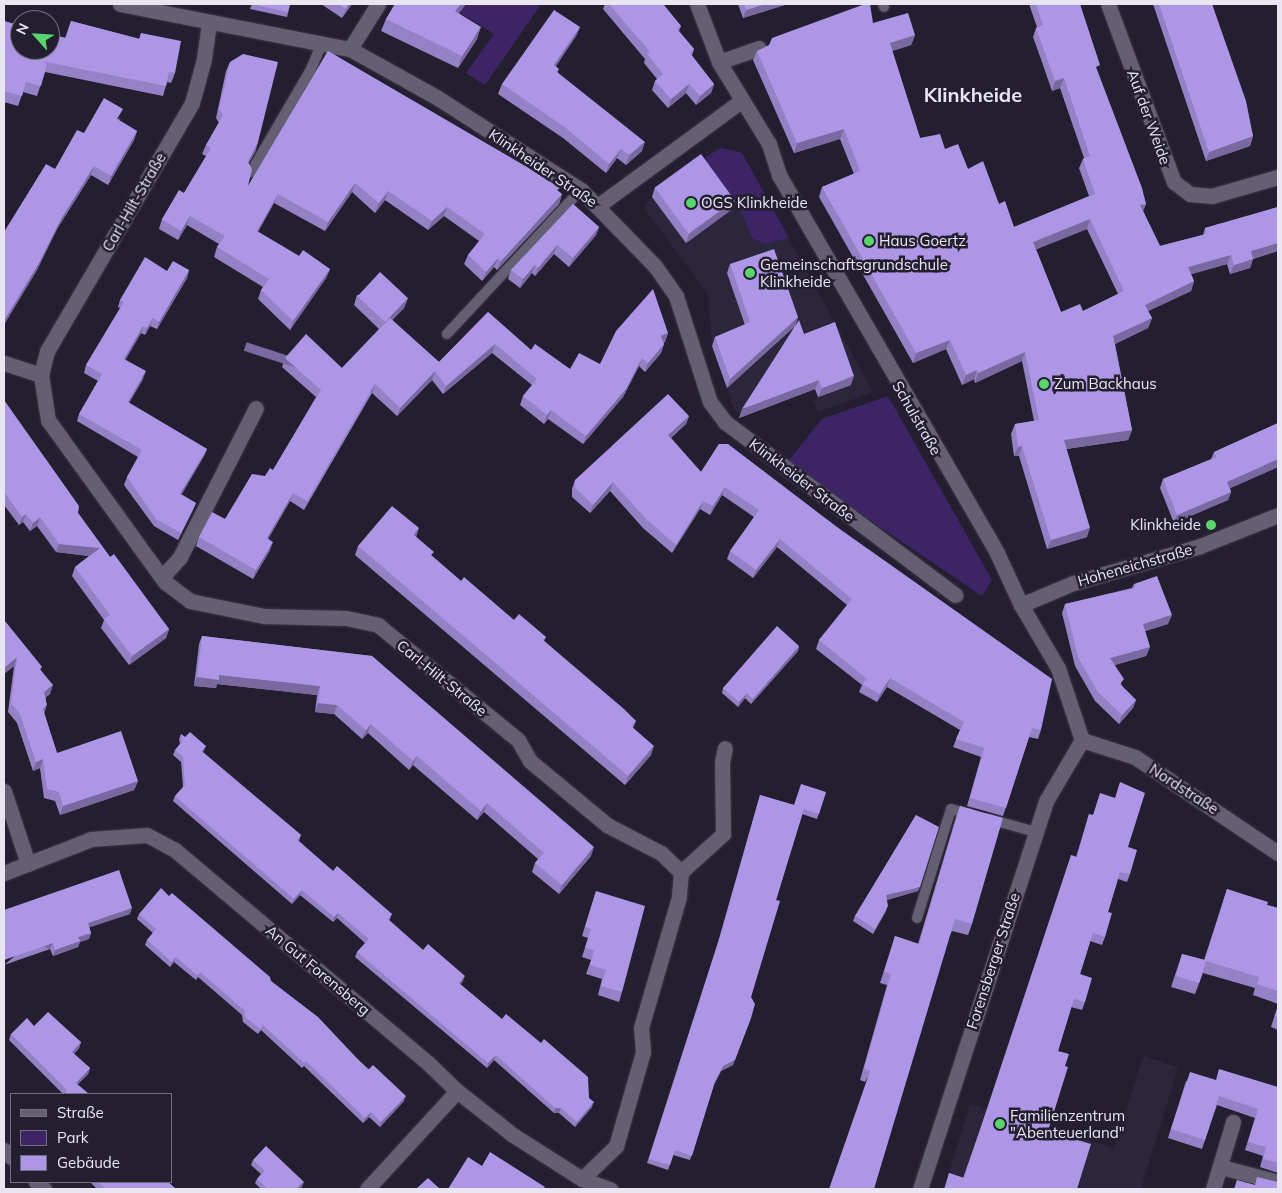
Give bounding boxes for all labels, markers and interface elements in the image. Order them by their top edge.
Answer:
north arrow [10,10,60,60]
text: N [12,20,33,38]
street label: Auf der Weide [1123,67,1175,167]
district label: Klinkheide [924,82,1022,106]
street label: Klinkheider Straße [485,125,601,211]
street label: Carl-Hilt-Straße [98,149,170,255]
place label: OGS Klinkheide [701,194,808,212]
marker: OGS Klinkheide [685,197,697,209]
place label: Haus Goertz [879,232,966,250]
marker: Haus Goertz [863,235,875,247]
place label: Gemeinschaftsgrundschule Klinkheide [760,255,948,290]
marker: Gemeinschaftsgrundschule Klinkheide [744,267,756,279]
place label: Zum Backhaus [1054,375,1157,393]
street label: Schulstraße [889,378,945,458]
marker: Zum Backhaus [1038,378,1050,390]
street label: Klinkheider Straße [746,435,858,525]
place label: Klinkheide [1130,516,1201,534]
marker: Klinkheide [1205,519,1217,531]
street label: Hoheneichstraße [1076,540,1194,590]
street label: Carl-Hilt-Straße [393,636,491,720]
street label: Nordstraße [1146,760,1222,818]
street label: Forensberger Straße [962,891,1024,1031]
street label: An Gut Forensberg [262,921,374,1019]
legend [10,1093,172,1183]
text: Straße [57,1103,104,1122]
place label: Familienzentrum "Abenteuerland" [1010,1106,1125,1141]
marker: Familienzentrum "Abenteuerland" [994,1118,1006,1130]
text: Park [57,1128,89,1147]
text: Gebäude [57,1153,120,1172]

